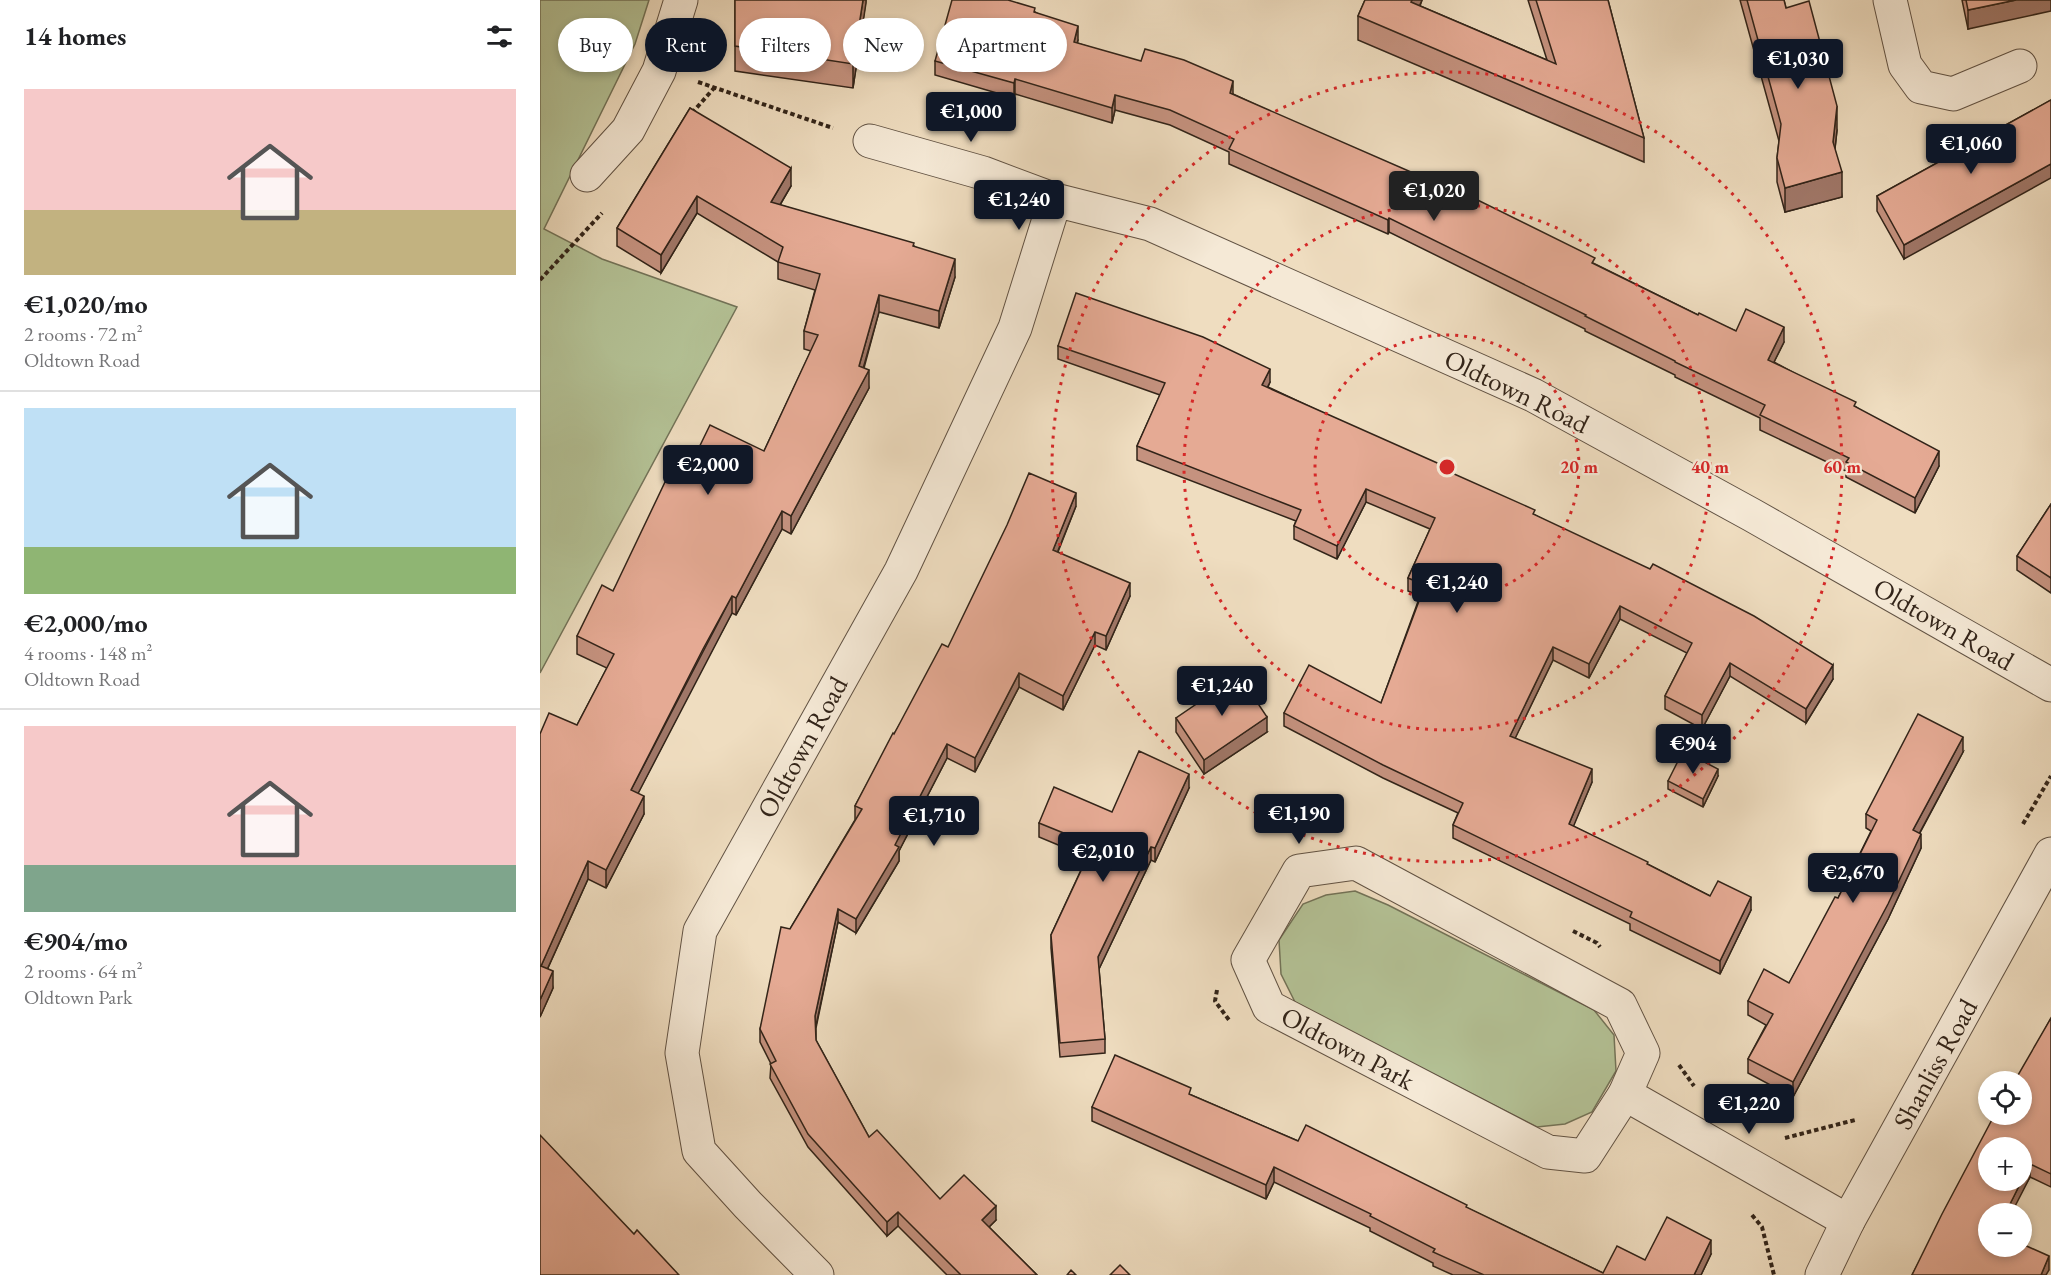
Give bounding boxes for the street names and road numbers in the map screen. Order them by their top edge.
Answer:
street label: Oldtown Road [1439,341,1595,441]
street label: Oldtown Road [1867,570,2021,679]
street label: Oldtown Road [749,670,855,824]
street label: Shanliss Road [1885,992,1985,1135]
street label: Oldtown Park [1275,998,1421,1098]

